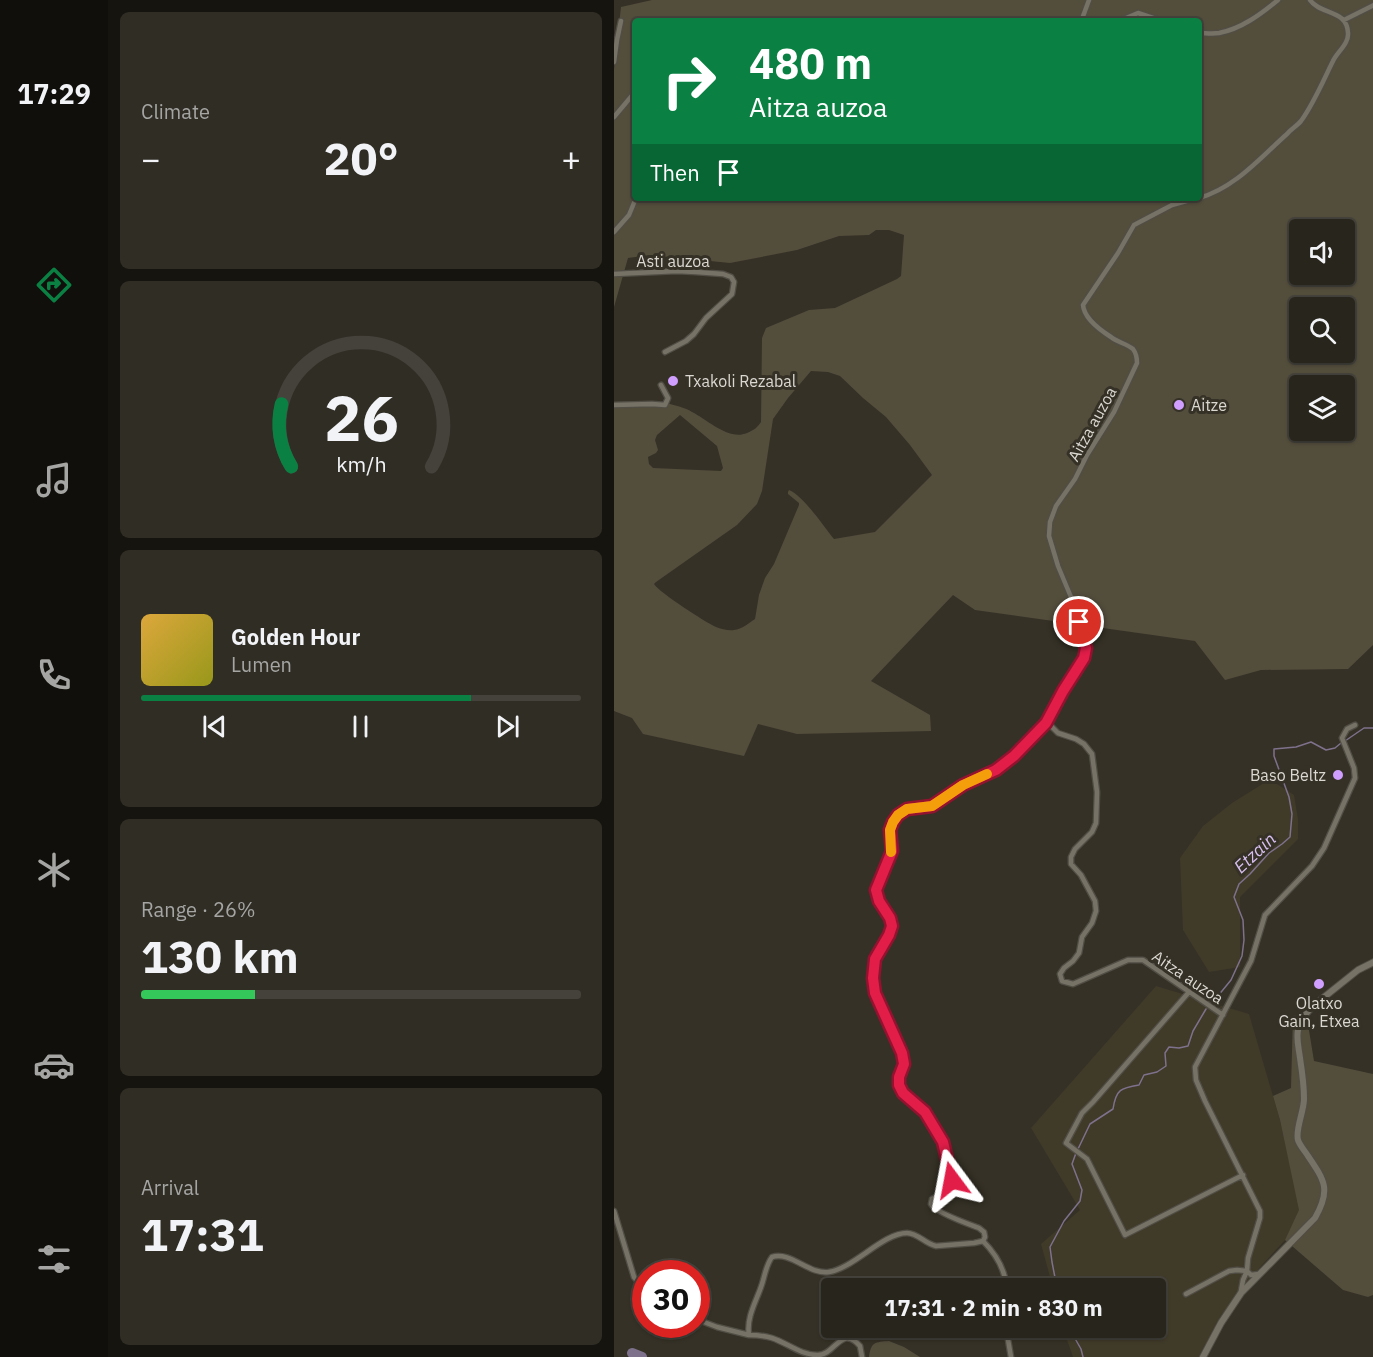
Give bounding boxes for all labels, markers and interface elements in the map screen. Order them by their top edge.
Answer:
text: 480 m [749,36,872,91]
icon: right [650,42,728,120]
text: 17:29 [17,76,91,111]
text: Aitza auzoa [749,89,887,124]
text: Climate [141,98,210,125]
text: 20° [323,129,399,187]
text: − [141,137,161,180]
text: + [561,137,581,180]
icon: arrive [712,156,745,189]
text: Then [650,158,700,187]
map controls [1289,219,1355,441]
button: sound [1289,219,1355,285]
street label: Asti auzoa [636,251,710,271]
icon: directions [33,264,75,306]
button: search [1289,297,1355,363]
place label: Txakoli Rezabal [685,371,796,391]
marker: Txakoli Rezabal [666,374,680,388]
button: layers [1289,375,1355,441]
text: 26 [324,377,398,458]
street label: Aitza auzoa [1063,383,1121,465]
place label: Aitze [1191,395,1227,415]
marker: Aitze [1172,398,1186,412]
text: km/h [336,450,386,478]
icon: music [33,459,75,501]
pin [1053,596,1104,647]
icon: arrive [1062,605,1095,638]
text: Golden Hour [231,622,360,651]
text: Lumen [231,651,292,678]
icon: phone [33,654,75,696]
icon: previous [198,710,231,743]
icon: pause [344,710,377,743]
icon: next [491,710,524,743]
place label: Baso Beltz [1250,765,1326,785]
marker: Baso Beltz [1331,768,1345,782]
water label: Etzain [1229,827,1281,878]
icon: climate [33,849,75,891]
text: Range · 26% [141,896,256,923]
text: 130 km [141,927,299,985]
street label: Aitza auzoa [1148,946,1228,1008]
marker: Olatxo Gain, Etxea [1312,977,1326,991]
place label: Olatxo Gain, Etxea [1278,993,1360,1031]
icon: car [33,1044,75,1086]
position arrow [920,1148,984,1212]
text: Arrival [141,1174,199,1201]
text: 17:31 [141,1205,264,1263]
icon: filters [33,1238,75,1280]
speed limit sign: 30 [632,1260,710,1338]
text: 17:31 · 2 min · 830 m [884,1293,1103,1322]

